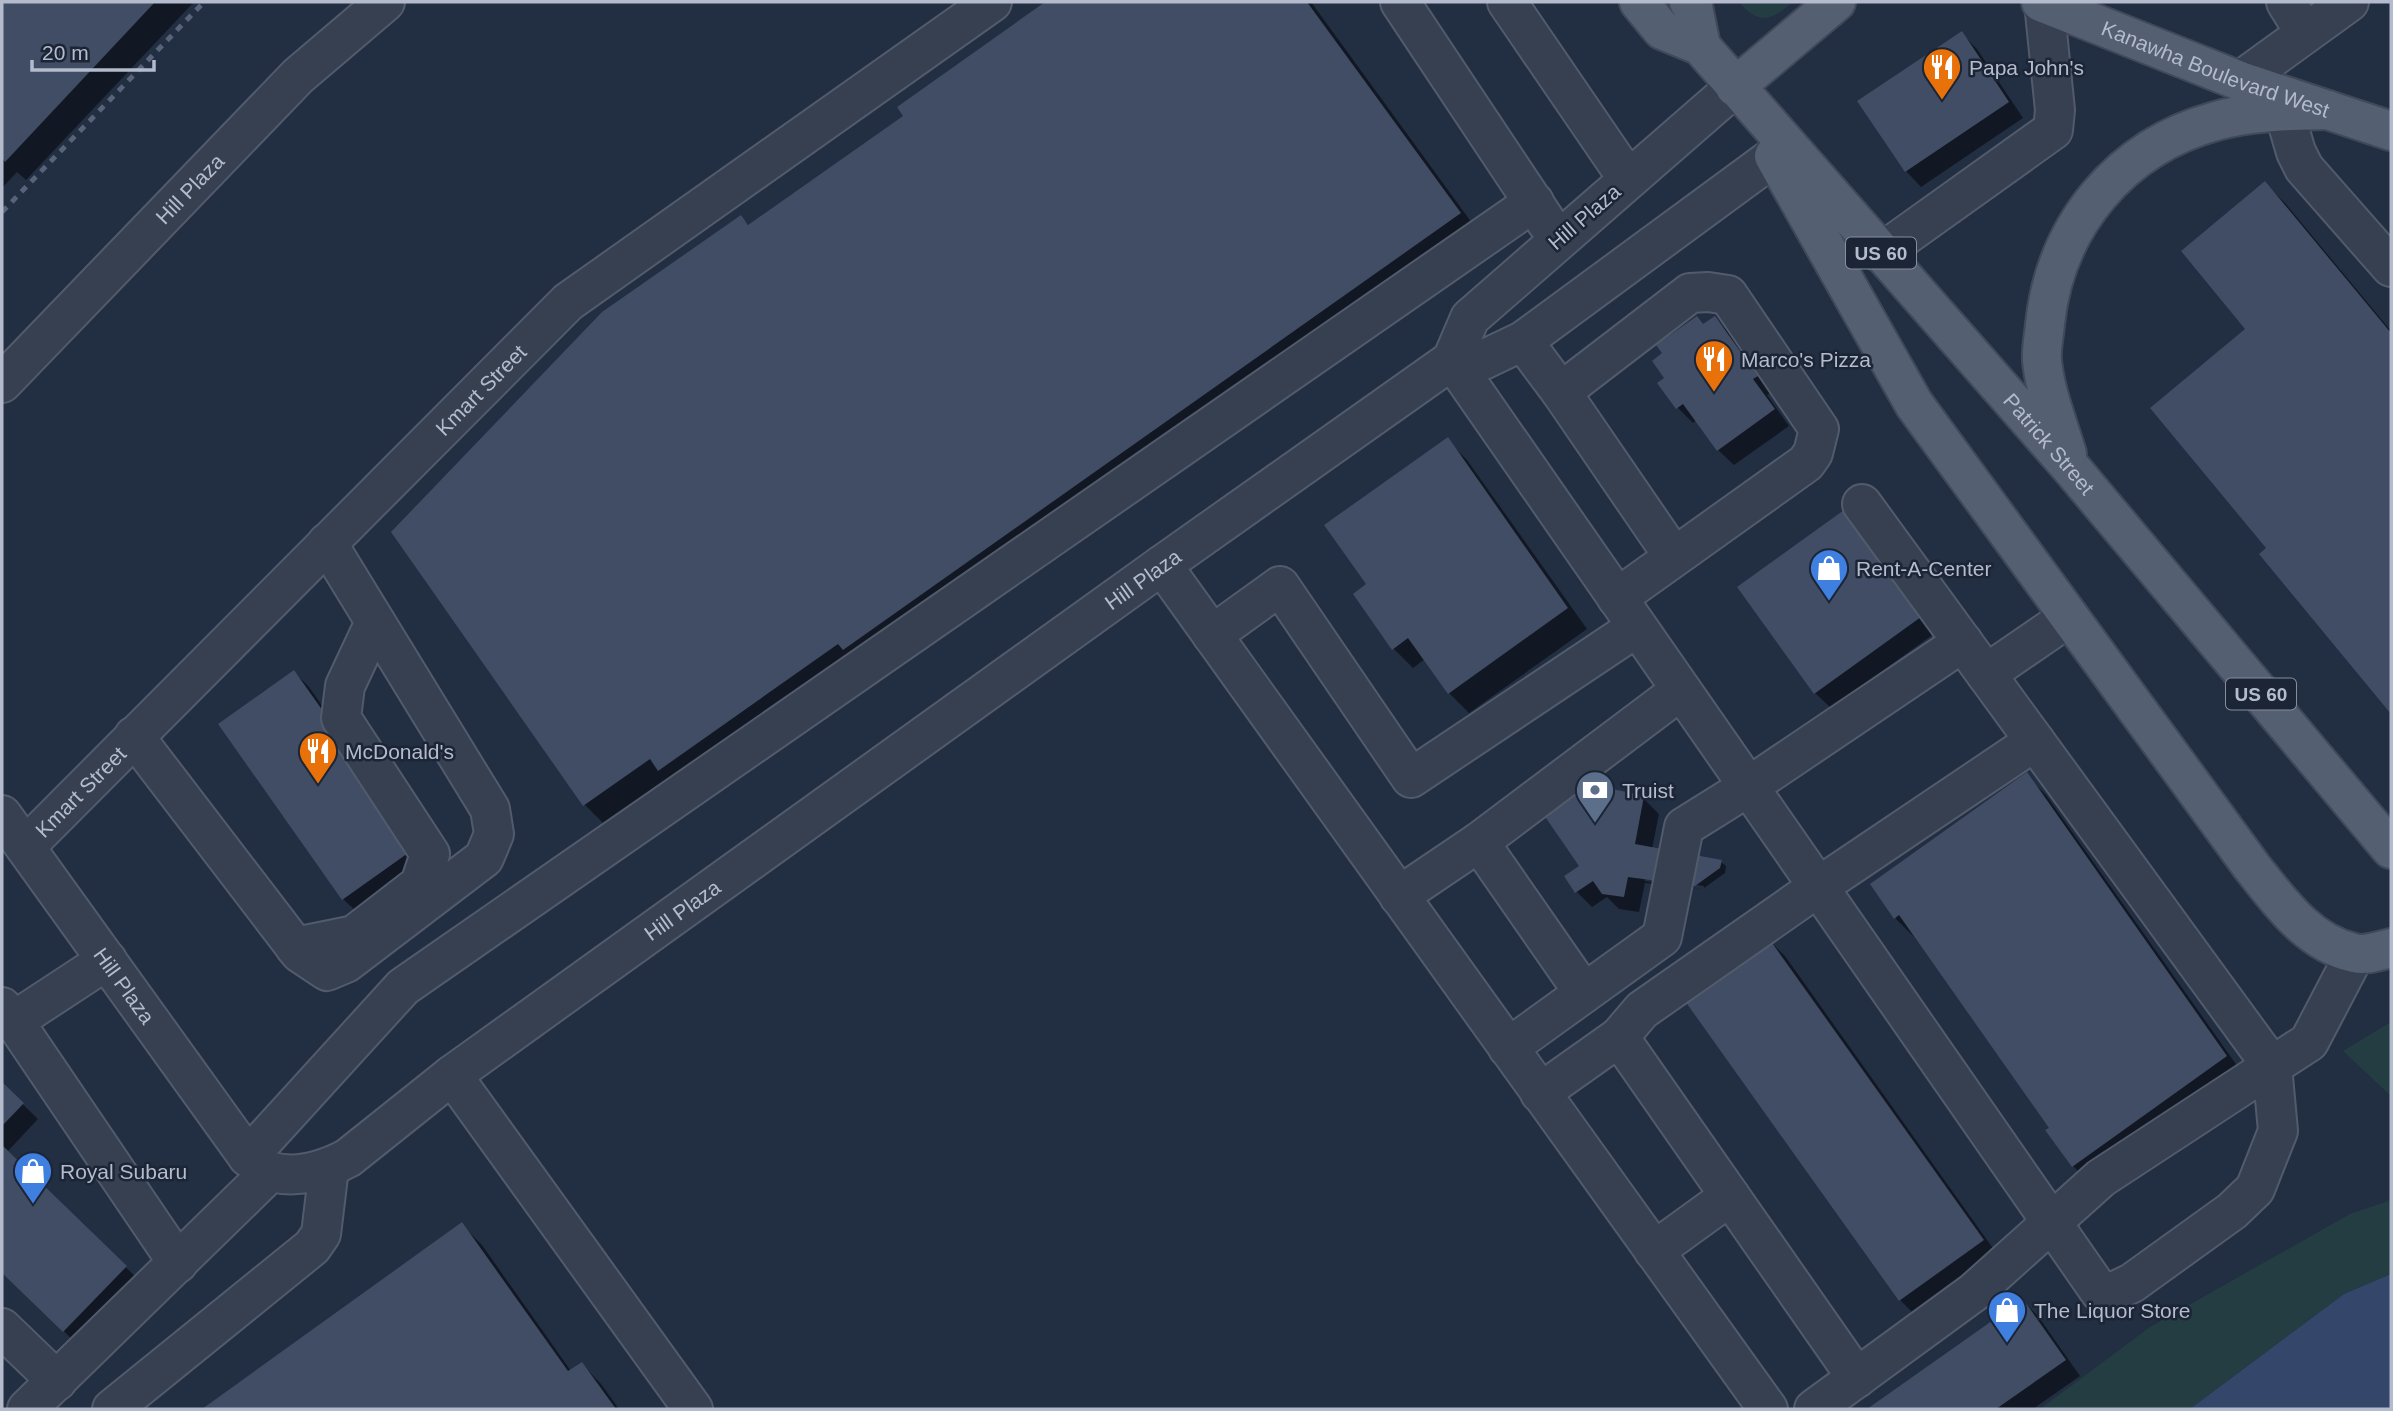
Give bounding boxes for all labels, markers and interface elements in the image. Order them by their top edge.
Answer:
street label: Kanawha Boulevard West [2098,16,2333,121]
scale bar [32,28,154,72]
text: 20 m [42,41,89,64]
restaurant icon: Papa John's [1921,46,1963,101]
place label: Papa John's [1969,56,2084,79]
street label: Hill Plaza [151,149,228,228]
street label: Hill Plaza [1543,179,1625,254]
road number: US 60 [1846,238,1916,268]
restaurant icon: Marco's Pizza [1693,338,1735,393]
street label: Kmart Street [431,340,530,440]
place label: Marco's Pizza [1741,348,1871,371]
street label: Patrick Street [1999,388,2100,499]
street label: Hill Plaza [1100,544,1185,614]
shop icon: Rent-A-Center [1808,547,1850,602]
place label: Rent-A-Center [1856,557,1991,580]
road number: US 60 [2226,678,2296,709]
restaurant icon: McDonald's [297,730,339,785]
place label: McDonald's [345,740,454,763]
street label: Kmart Street [31,741,130,841]
bank icon: Truist [1574,769,1616,824]
place label: Truist [1622,779,1674,802]
street label: Hill Plaza [640,875,725,945]
street label: Hill Plaza [90,943,160,1028]
shop icon: Royal Subaru [12,1150,54,1205]
place label: Royal Subaru [60,1160,187,1183]
shop icon: The Liquor Store [1986,1289,2028,1344]
place label: The Liquor Store [2034,1299,2190,1322]

